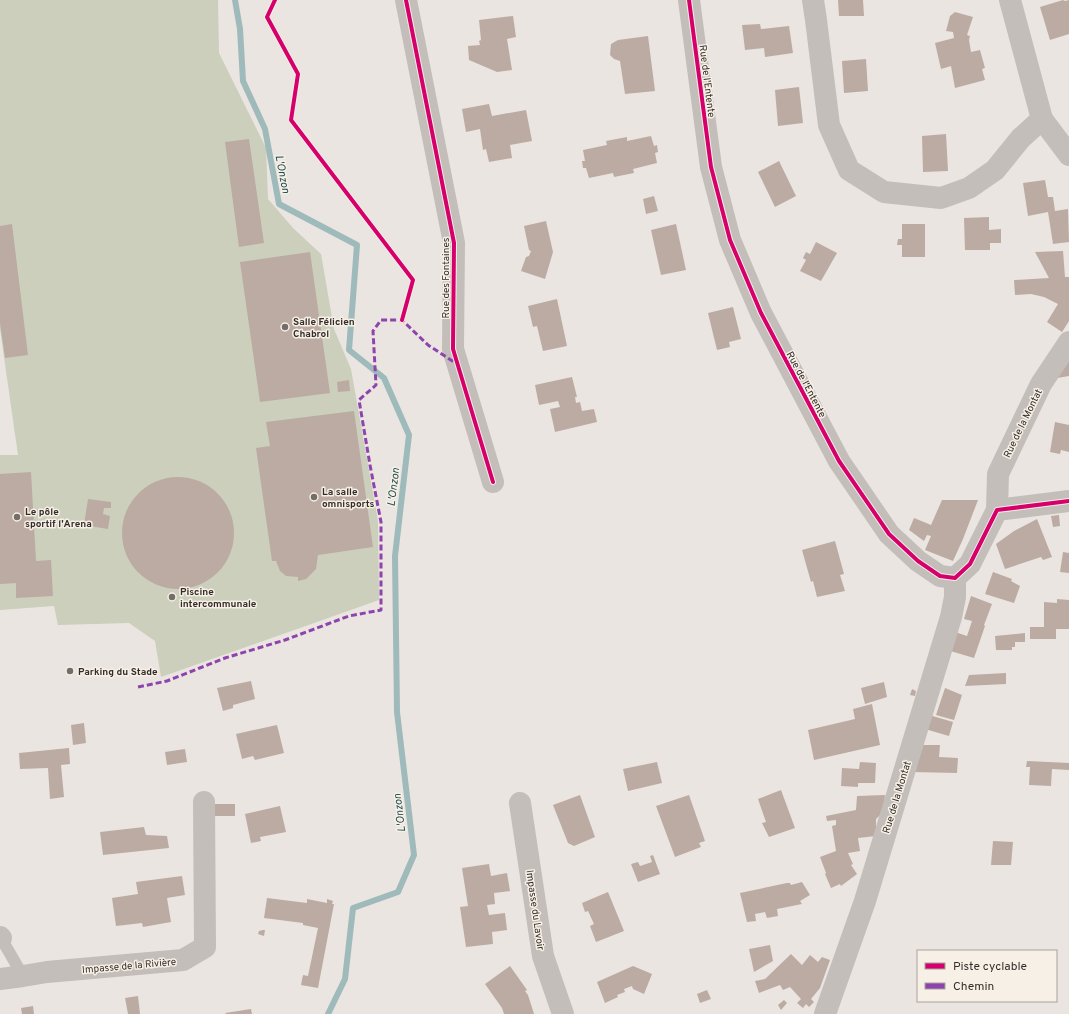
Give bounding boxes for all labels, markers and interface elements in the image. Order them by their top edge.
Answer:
street label: Rue de l'Entente [696,44,717,118]
water label: L'Onzon [271,154,293,195]
street label: Rue des Fontaines [440,237,453,318]
place label: Salle Félicien Chabrol [293,316,355,341]
marker: Salle Félicien Chabrol [280,322,290,332]
street label: Rue de l'Entente [783,349,829,420]
street label: Rue de la Montat [1001,387,1046,460]
water label: L'Onzon [385,467,403,507]
place label: La salle omnisports [322,486,375,511]
marker: La salle omnisports [309,492,319,502]
place label: Le pôle sportif l'Arena [25,506,92,531]
marker: Le pôle sportif l'Arena [12,512,22,522]
place label: Piscine intercommunale [180,586,257,611]
marker: Piscine intercommunale [167,592,177,602]
marker: Parking du Stade [65,666,75,676]
place label: Parking du Stade [78,666,158,679]
street label: Rue de la Montat [880,759,915,835]
water label: L'Onzon [391,793,409,833]
street label: Impasse du Lavoir [522,869,547,951]
legend [917,950,1057,1002]
street label: Impasse de la Rivière [82,956,177,977]
text: Piste cyclable [953,959,1027,975]
text: Chemin [953,979,994,995]

